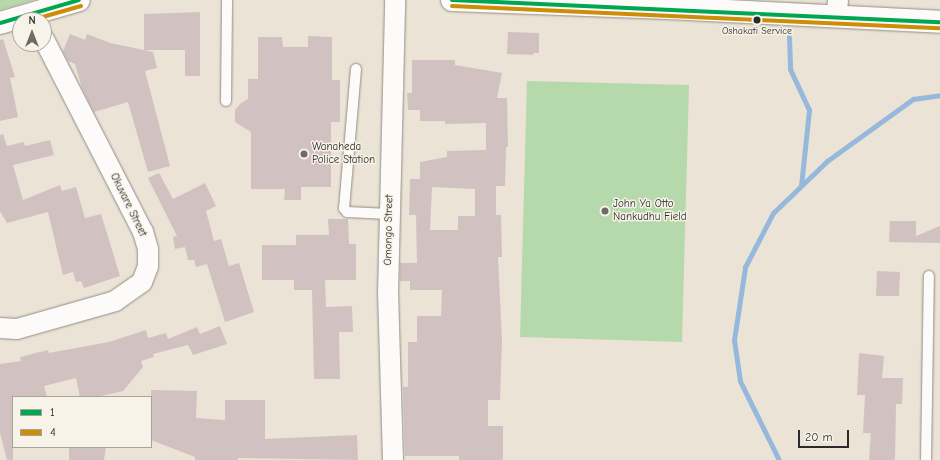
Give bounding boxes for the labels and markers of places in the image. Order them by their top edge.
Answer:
marker: Oshakati Service [752,15,762,25]
place label: Oshakati Service [722,26,792,38]
place label: Wanaheda Police Station [312,141,375,167]
marker: Wanaheda Police Station [299,149,309,159]
place label: John Ya Otto Nankudhu Field [613,198,687,224]
marker: John Ya Otto Nankudhu Field [600,206,610,216]

